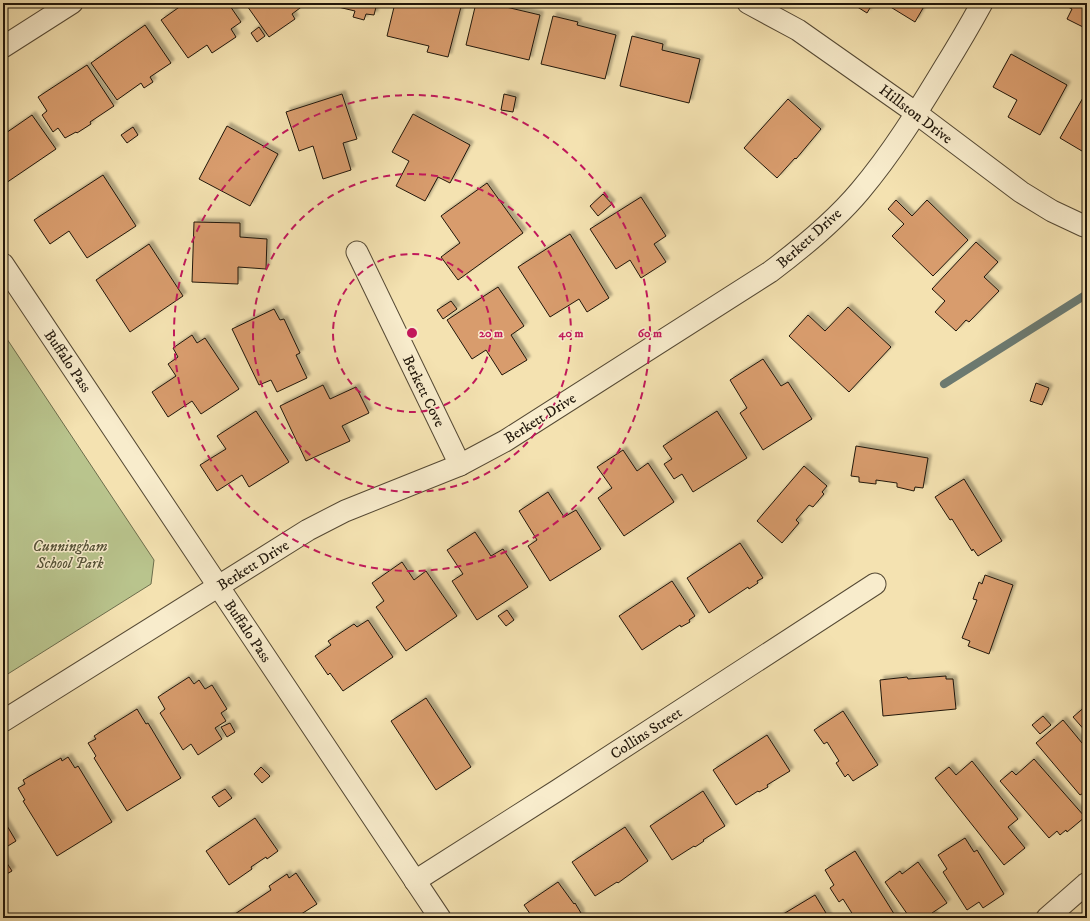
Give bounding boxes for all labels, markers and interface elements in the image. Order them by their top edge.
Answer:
street label: Hillston Drive [875,81,956,148]
street label: Berkett Drive [773,204,846,273]
street label: Buffalo Pass [40,326,95,396]
centre of rings [405,326,419,340]
text: 20 m [479,326,503,341]
text: 40 m [558,326,583,341]
text: 60 m [638,326,662,341]
street label: Berkett Cove [398,352,449,430]
street label: Berkett Drive [501,389,580,448]
street label: Berkett Drive [214,536,293,595]
park label: Cunningham School Park [33,537,108,573]
street label: Buffalo Pass [220,596,275,666]
street label: Collins Street [607,703,686,764]

